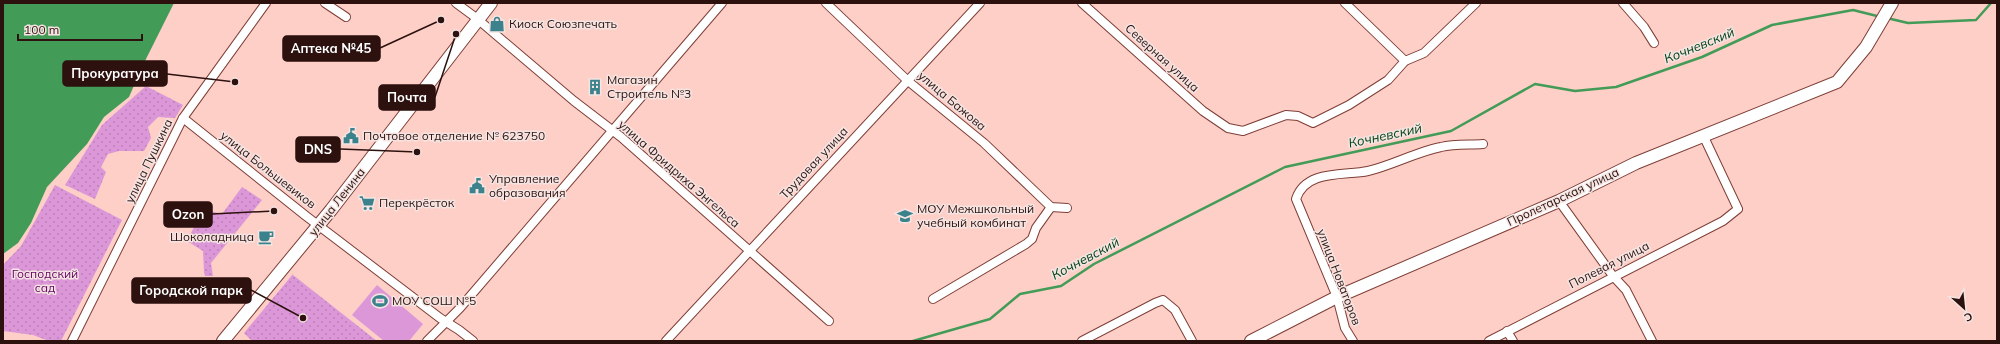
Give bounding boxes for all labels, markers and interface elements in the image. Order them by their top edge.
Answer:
shop icon: Киоск Союзпечать [488,15,506,33]
scale bar [18,16,142,42]
place label: Киоск Союзпечать [509,16,618,31]
street label: Северная улица [1122,20,1203,95]
text: 100 m [24,22,59,37]
water label: Кочневский [1661,24,1737,66]
callout: Аптека №45 [283,36,380,61]
text: Аптека №45 [291,40,371,56]
callout: Прокуратура [63,61,167,86]
text: Прокуратура [71,65,159,82]
street label: улица Бажова [915,68,989,133]
place label: Магазин Строитель №3 [607,72,691,101]
building icon: Магазин Строитель №3 [586,78,604,96]
callout: Почта [379,85,435,110]
text: Почта [387,89,427,105]
street label: улица Пушкина [122,116,175,205]
street label: улица Фридриха Энгельса [615,117,743,230]
water label: Кочневский [1347,119,1423,151]
street label: Трудовая улица [776,124,851,202]
public building icon: Почтовое отделение № 623750 [342,127,360,145]
street label: улица Большевиков [218,128,319,212]
place label: Почтовое отделение № 623750 [363,128,545,143]
callout: DNS [296,137,340,162]
text: DNS [304,141,332,157]
street label: улица Ленина [305,164,368,239]
street label: Пролетарская улица [1504,164,1621,229]
place label: Управление образования [488,171,566,200]
public building icon: Управление образования [468,177,486,195]
supermarket icon: Перекрёсток [358,194,376,212]
place label: Перекрёсток [379,195,455,210]
place label: МОУ Межшкольный учебный комбинат [917,201,1034,230]
callout: Ozon [164,202,212,227]
text: Ozon [172,206,204,222]
school or university icon: МОУ Межшкольный учебный комбинат [896,207,914,225]
street label: улица Новаторов [1314,227,1365,327]
cafe icon: Шоколадница [257,228,275,246]
place label: Шоколадница [170,229,254,244]
water label: Кочневский [1048,233,1122,283]
street label: Полевая улица [1566,238,1652,291]
park label: Господский сад [12,266,78,295]
callout: Городской парк [132,278,251,303]
text: Городской парк [139,282,243,298]
north arrow [1944,288,1984,328]
sports icon: МОУ СОШ №5 [371,292,389,310]
place label: МОУ СОШ №5 [392,293,476,308]
text: С [1962,309,1975,325]

